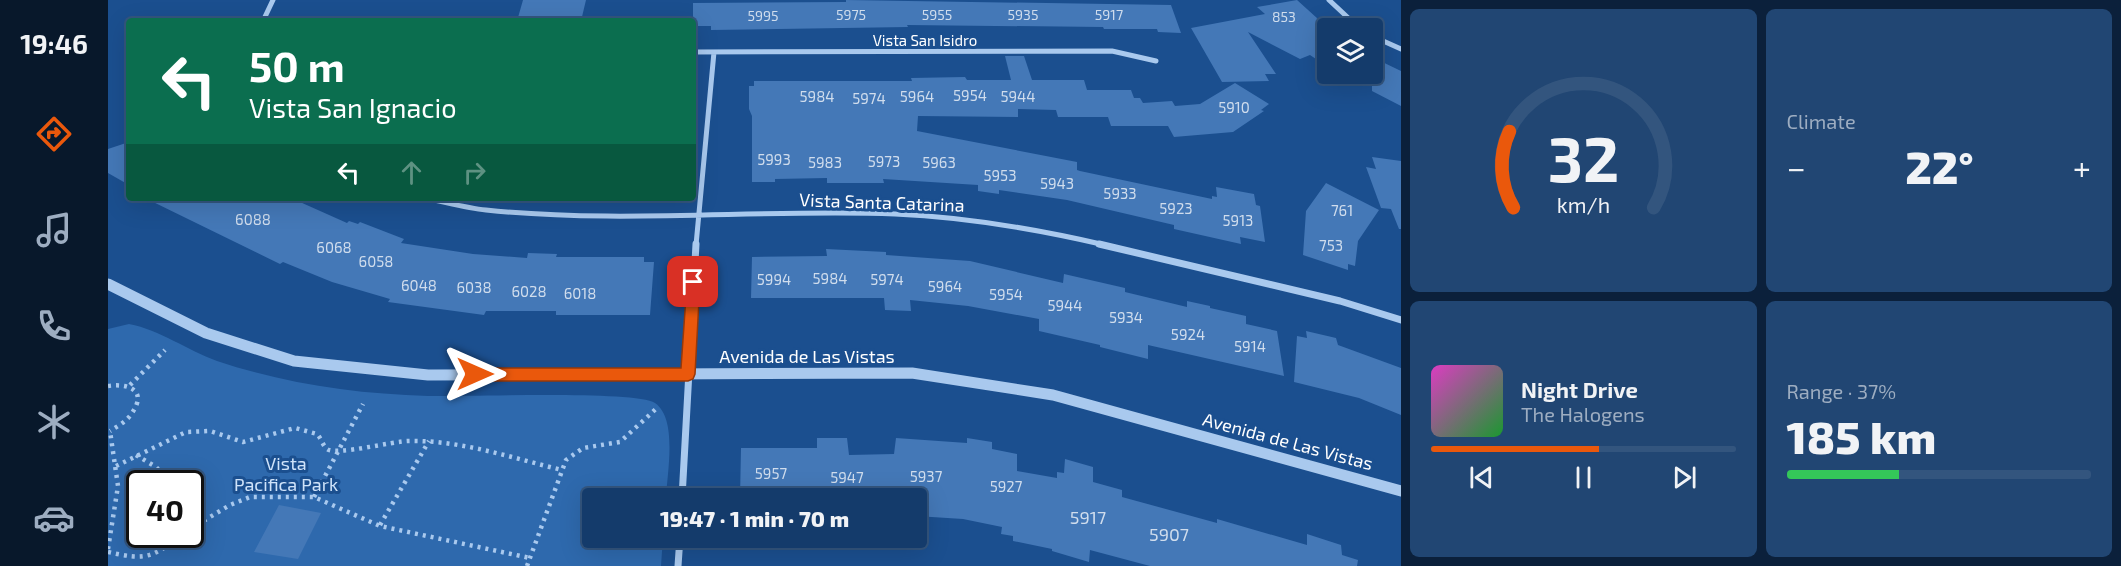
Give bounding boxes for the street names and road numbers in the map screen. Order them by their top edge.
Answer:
street label: Vista San Isidro [873,31,977,49]
street label: Vista Santa Catarina [799,188,965,216]
street label: Avenida de Las Vistas [719,345,895,367]
street label: Avenida de Las Vistas [1200,408,1376,474]

